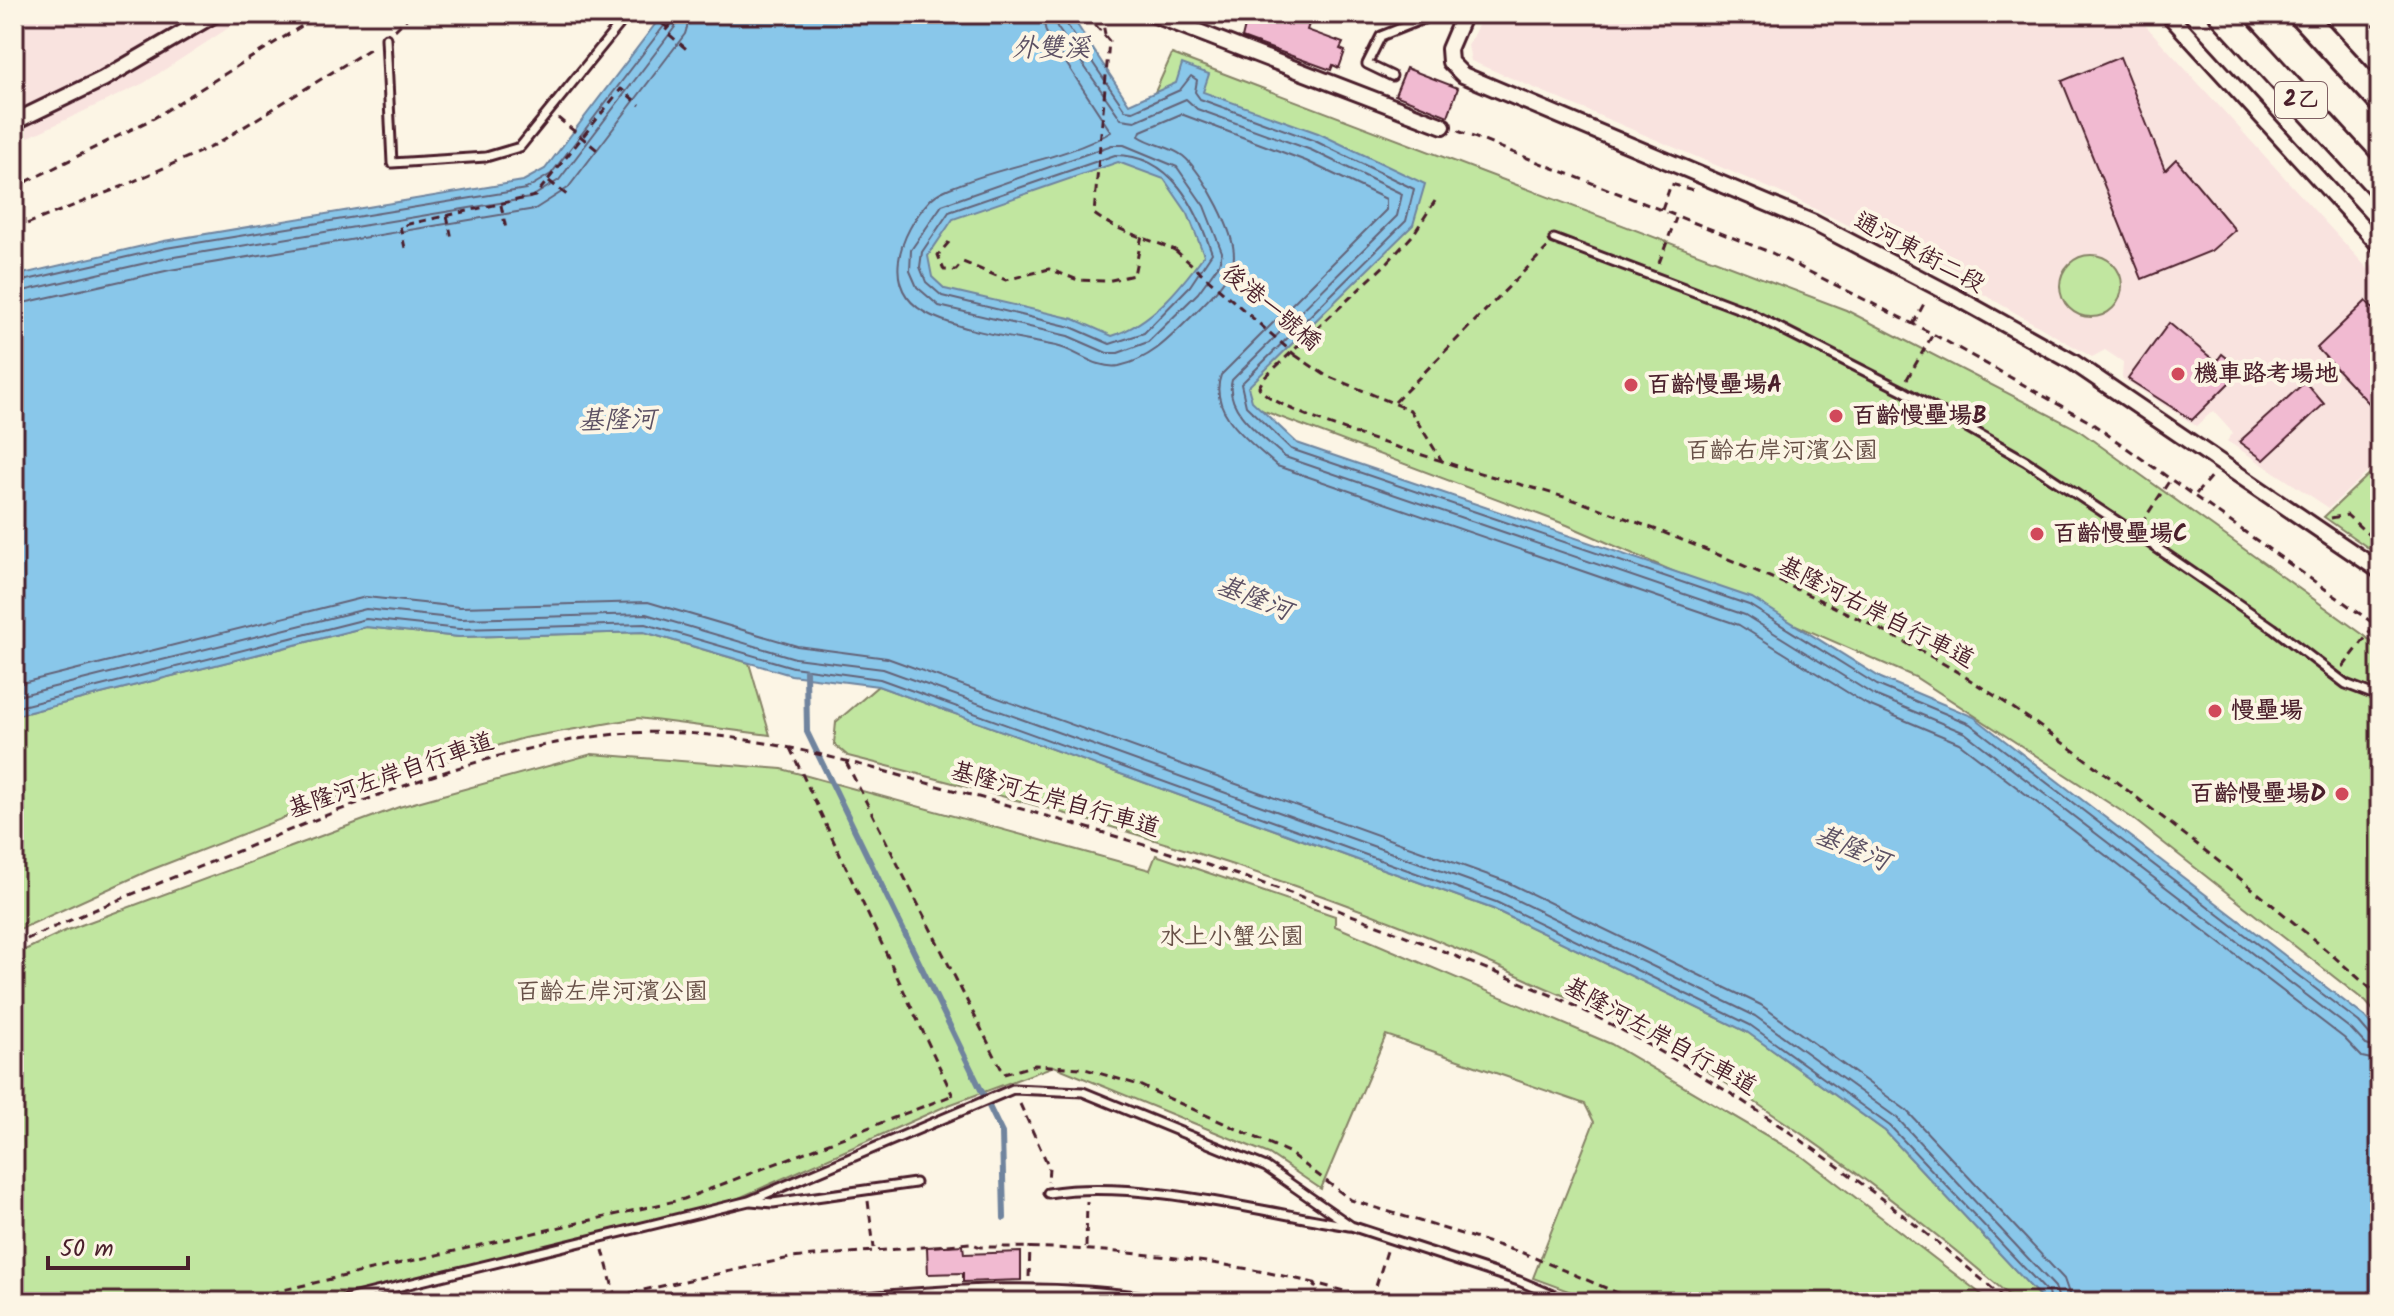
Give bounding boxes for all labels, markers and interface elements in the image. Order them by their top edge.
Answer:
water label: 外雙溪 [1012,28,1092,70]
road number: 2乙 [2275,82,2327,118]
street label: 通河東街二段 [1846,202,1992,304]
street label: 後港一號橋 [1213,254,1329,362]
place label: 機車路考場地 [2194,355,2338,394]
marker: 機車路考場地 [2169,365,2187,383]
place label: 百齡慢壘場A [1647,366,1782,405]
marker: 百齡慢壘場A [1622,376,1640,394]
place label: 百齡慢壘場B [1852,397,1987,436]
water label: 基隆河 [578,399,660,443]
marker: 百齡慢壘場B [1827,407,1845,425]
park label: 百齡右岸河濱公園 [1686,432,1878,471]
place label: 百齡慢壘場C [2053,515,2188,554]
marker: 百齡慢壘場C [2028,525,2046,543]
street label: 基隆河右岸自行車道 [1771,547,1981,679]
water label: 基隆河 [1210,565,1302,635]
place label: 慢壘場 [2231,692,2303,731]
marker: 慢壘場 [2206,702,2224,720]
street label: 基隆河左岸自行車道 [283,722,499,830]
street label: 基隆河左岸自行車道 [946,751,1164,849]
place label: 百齡慢壘場D [2190,775,2326,814]
marker: 百齡慢壘場D [2333,785,2351,803]
water label: 基隆河 [1808,814,1900,885]
park label: 水上小蟹公園 [1160,918,1304,957]
street label: 基隆河左岸自行車道 [1556,968,1764,1106]
park label: 百齡左岸河濱公園 [516,973,708,1012]
scale bar [48,1220,188,1270]
text: 50 m [60,1230,114,1269]

